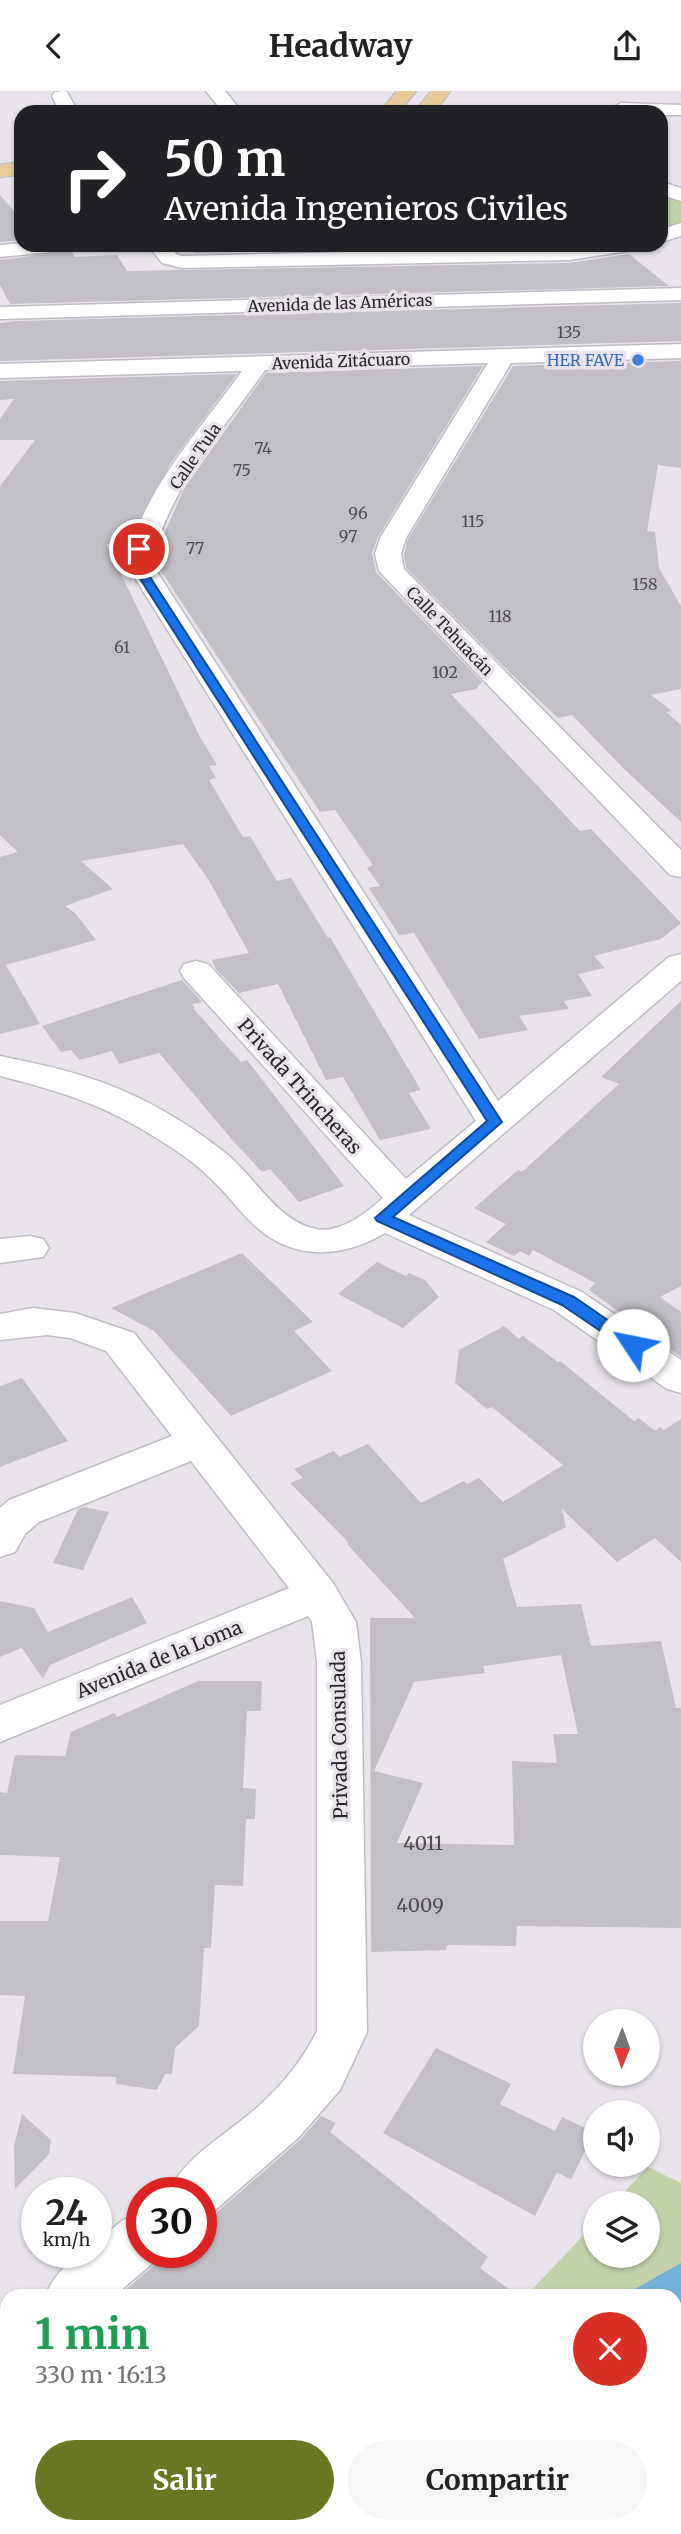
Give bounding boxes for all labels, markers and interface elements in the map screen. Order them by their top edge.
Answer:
text: Headway [268,26,413,66]
icon: back [35,27,73,65]
icon: share [608,27,646,65]
text: 50 m [164,128,285,189]
icon: right [49,133,140,224]
text: Avenida Ingenieros Civiles [164,189,568,229]
street label: Avenida de las Américas [246,290,433,316]
house number: 135 [557,322,581,342]
street label: Avenida Zitácuaro [271,349,410,373]
place label: HER FAVE [547,350,625,370]
marker: HER FAVE [630,352,646,368]
street label: Calle Tula [165,419,225,493]
house number: 74 [254,438,272,458]
house number: 75 [233,460,251,480]
house number: 96 [348,503,368,523]
house number: 115 [462,511,484,531]
pin [109,519,169,579]
house number: 97 [339,526,357,546]
icon: arrive [120,530,158,568]
house number: 77 [186,538,204,558]
house number: 158 [632,574,658,594]
street label: Calle Tehuacán [402,582,498,680]
house number: 118 [488,606,512,626]
house number: 61 [114,637,130,657]
house number: 102 [432,662,458,682]
street label: Privada Trincheras [233,1013,367,1159]
position arrow [596,1308,670,1382]
street label: Avenida de la Loma [72,1615,245,1704]
street label: Privada Consulada [326,1650,352,1820]
house number: 4011 [403,1831,443,1855]
house number: 4009 [396,1893,444,1917]
north arrow [583,2009,660,2086]
map controls [583,2009,660,2268]
button: sound [583,2100,660,2177]
speed limit sign: 30 [126,2177,217,2268]
text: 24 [45,2191,88,2235]
button: layers [583,2191,660,2268]
text: km/h [43,2228,90,2251]
text: 1 min [35,2308,149,2360]
button: close [573,2312,647,2386]
text: 330 m · 16:13 [35,2360,167,2389]
button: Salir [35,2440,334,2520]
button: Compartir [348,2440,647,2520]

